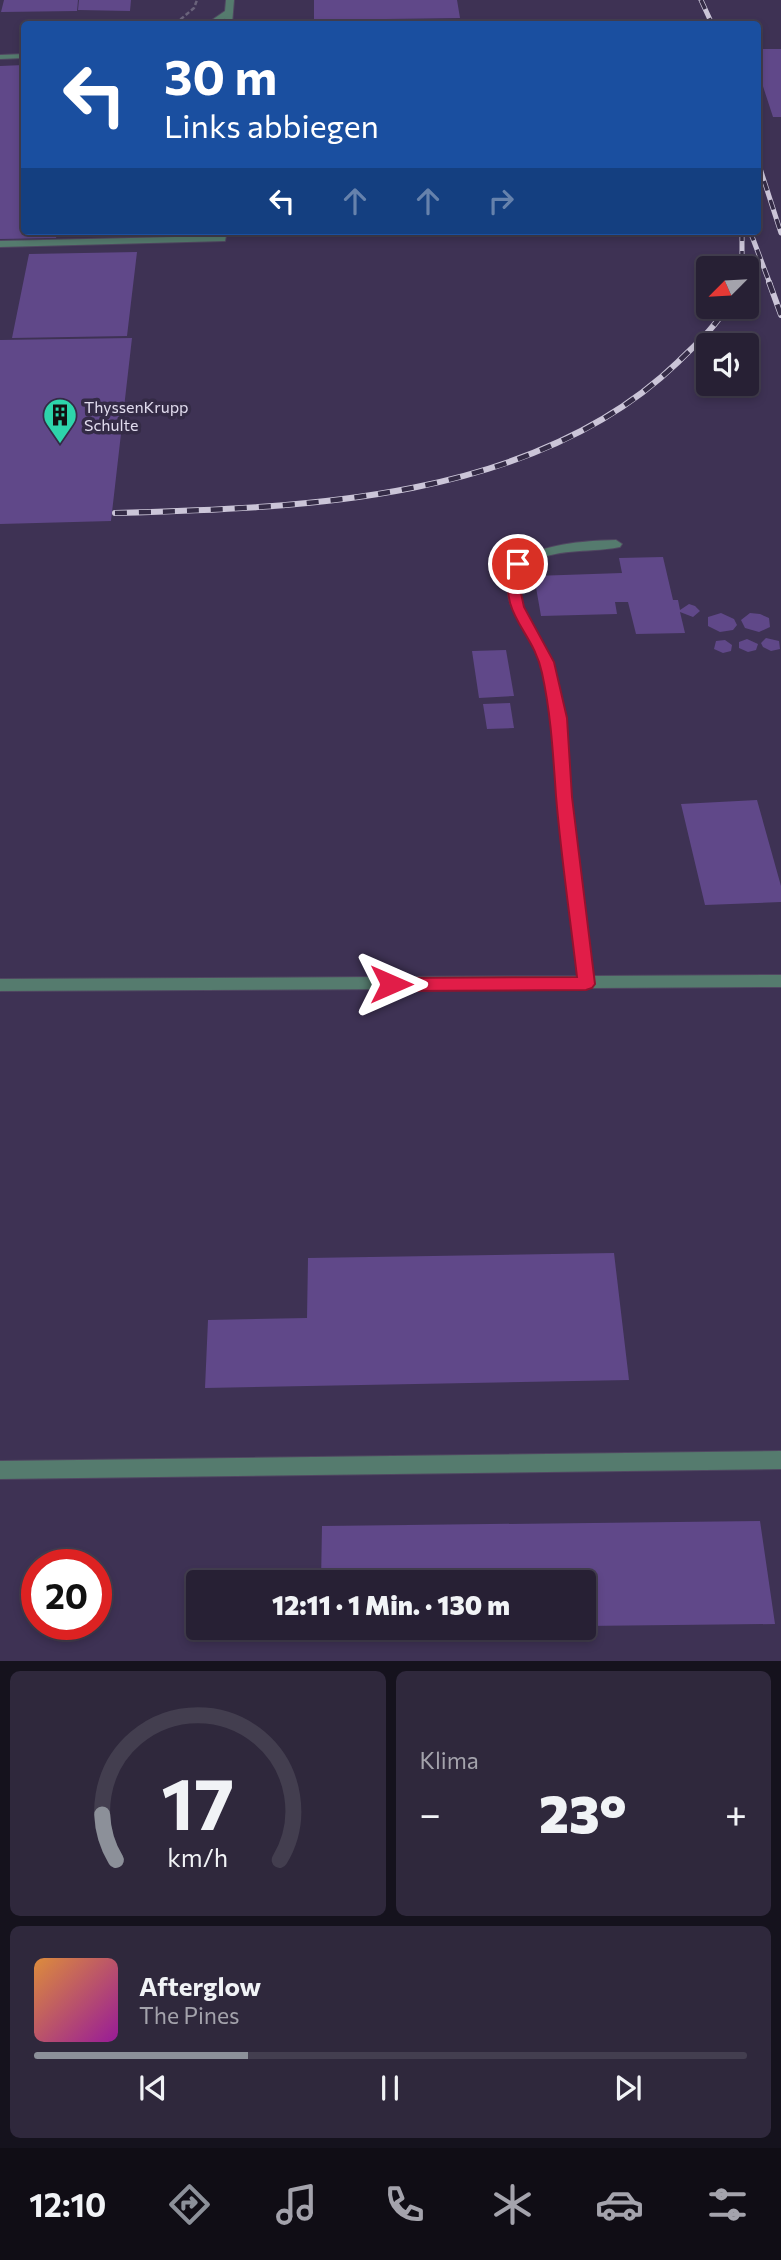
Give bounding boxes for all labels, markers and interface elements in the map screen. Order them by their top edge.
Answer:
text: 30 m [164,45,277,105]
icon: left [49,49,140,140]
text: Links abbiegen [164,105,379,145]
icon: left [263,182,301,220]
icon: ahead [336,182,374,220]
icon: ahead [409,182,447,220]
icon: right [482,182,520,220]
north arrow [696,256,760,318]
map controls [696,256,759,396]
button: sound [696,333,759,396]
building icon: ThyssenKrupp Schulte [41,396,79,445]
place label: ThyssenKrupp Schulte [84,397,189,434]
pin [488,534,548,594]
icon: arrive [499,545,537,583]
position arrow [354,947,428,1021]
speed limit sign: 20 [21,1549,112,1640]
text: 12:11 · 1 Min. · 130 m [272,1589,510,1620]
text: Klima [420,1746,479,1774]
text: 17 [161,1756,234,1845]
text: 23° [539,1780,627,1844]
text: − [420,1789,441,1836]
text: + [725,1789,747,1836]
text: km/h [167,1841,228,1871]
text: Afterglow [139,1970,261,2001]
text: The Pines [139,2001,240,2029]
icon: previous [134,2069,172,2107]
icon: pause [371,2069,409,2107]
icon: next [609,2069,647,2107]
icon: directions [165,2180,214,2229]
icon: music [272,2180,321,2229]
icon: phone [380,2180,429,2229]
icon: climate [488,2180,537,2229]
icon: car [595,2180,644,2229]
icon: filters [703,2180,752,2229]
text: 12:10 [29,2184,106,2224]

